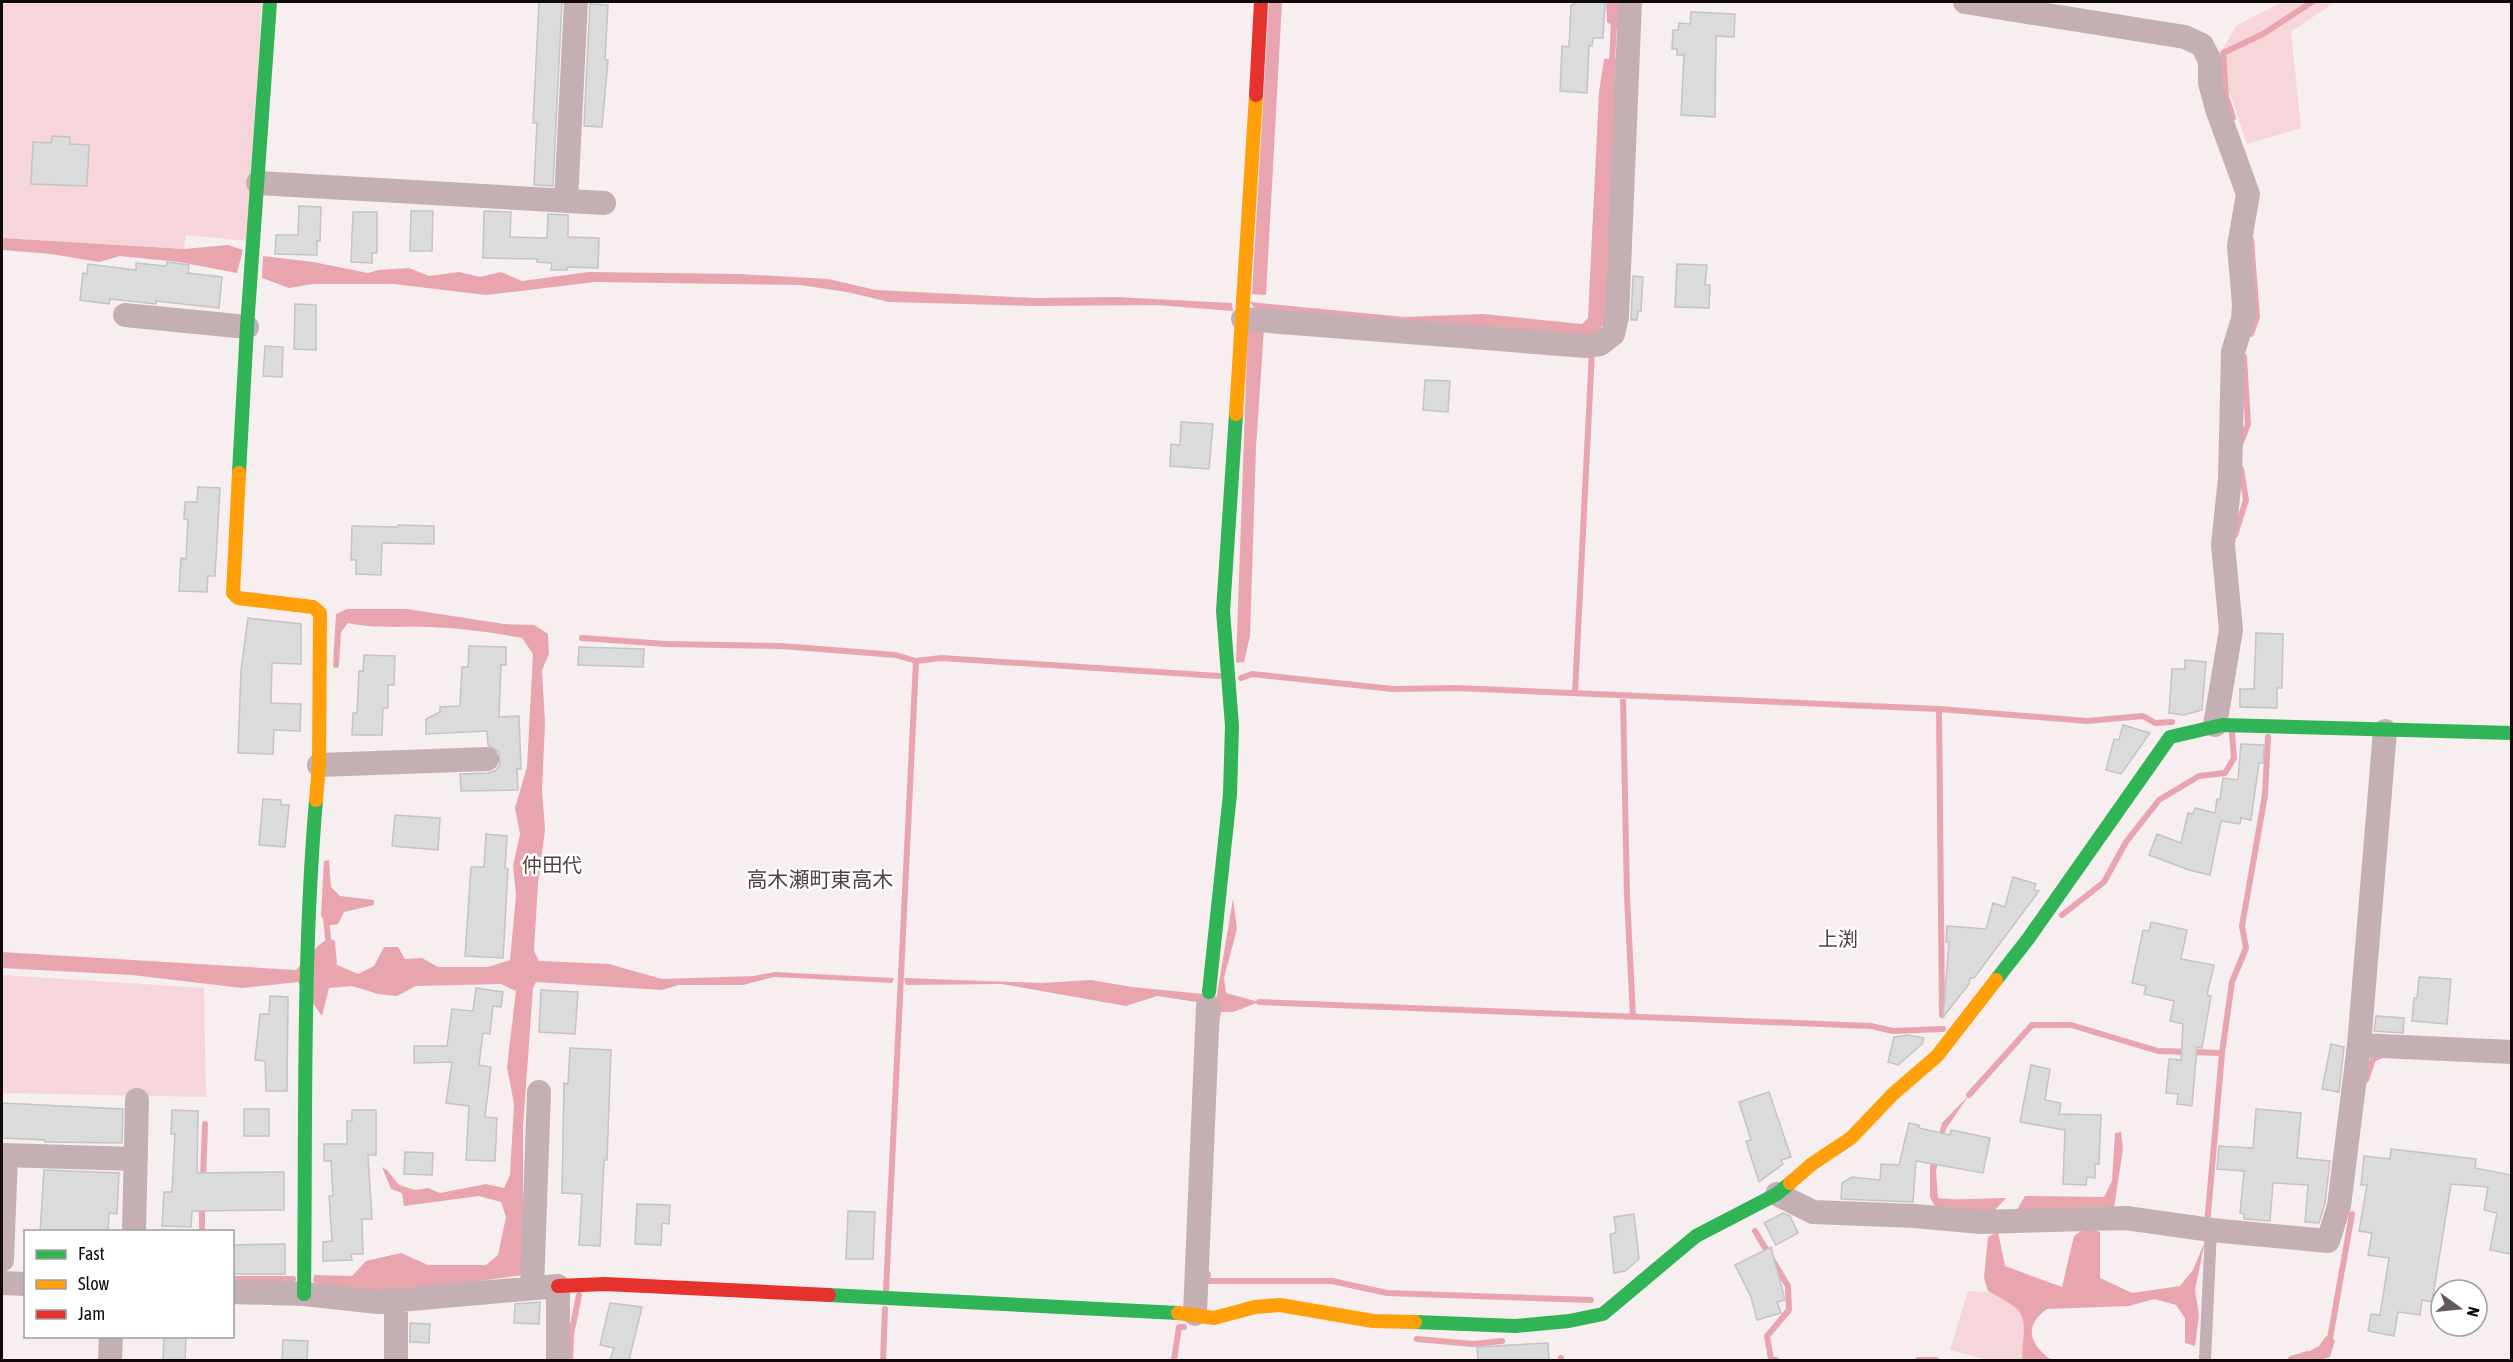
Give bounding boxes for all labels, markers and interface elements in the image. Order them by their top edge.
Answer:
district label: 仲田代 [522,853,582,876]
district label: 高木瀬町東高木 [747,867,894,891]
district label: 上渕 [1818,927,1858,950]
legend [24,1230,234,1338]
text: Fast [78,1243,105,1264]
text: Slow [78,1273,109,1294]
north arrow [2429,1278,2489,1338]
text: Jam [78,1303,105,1324]
text: N [2464,1305,2483,1319]

